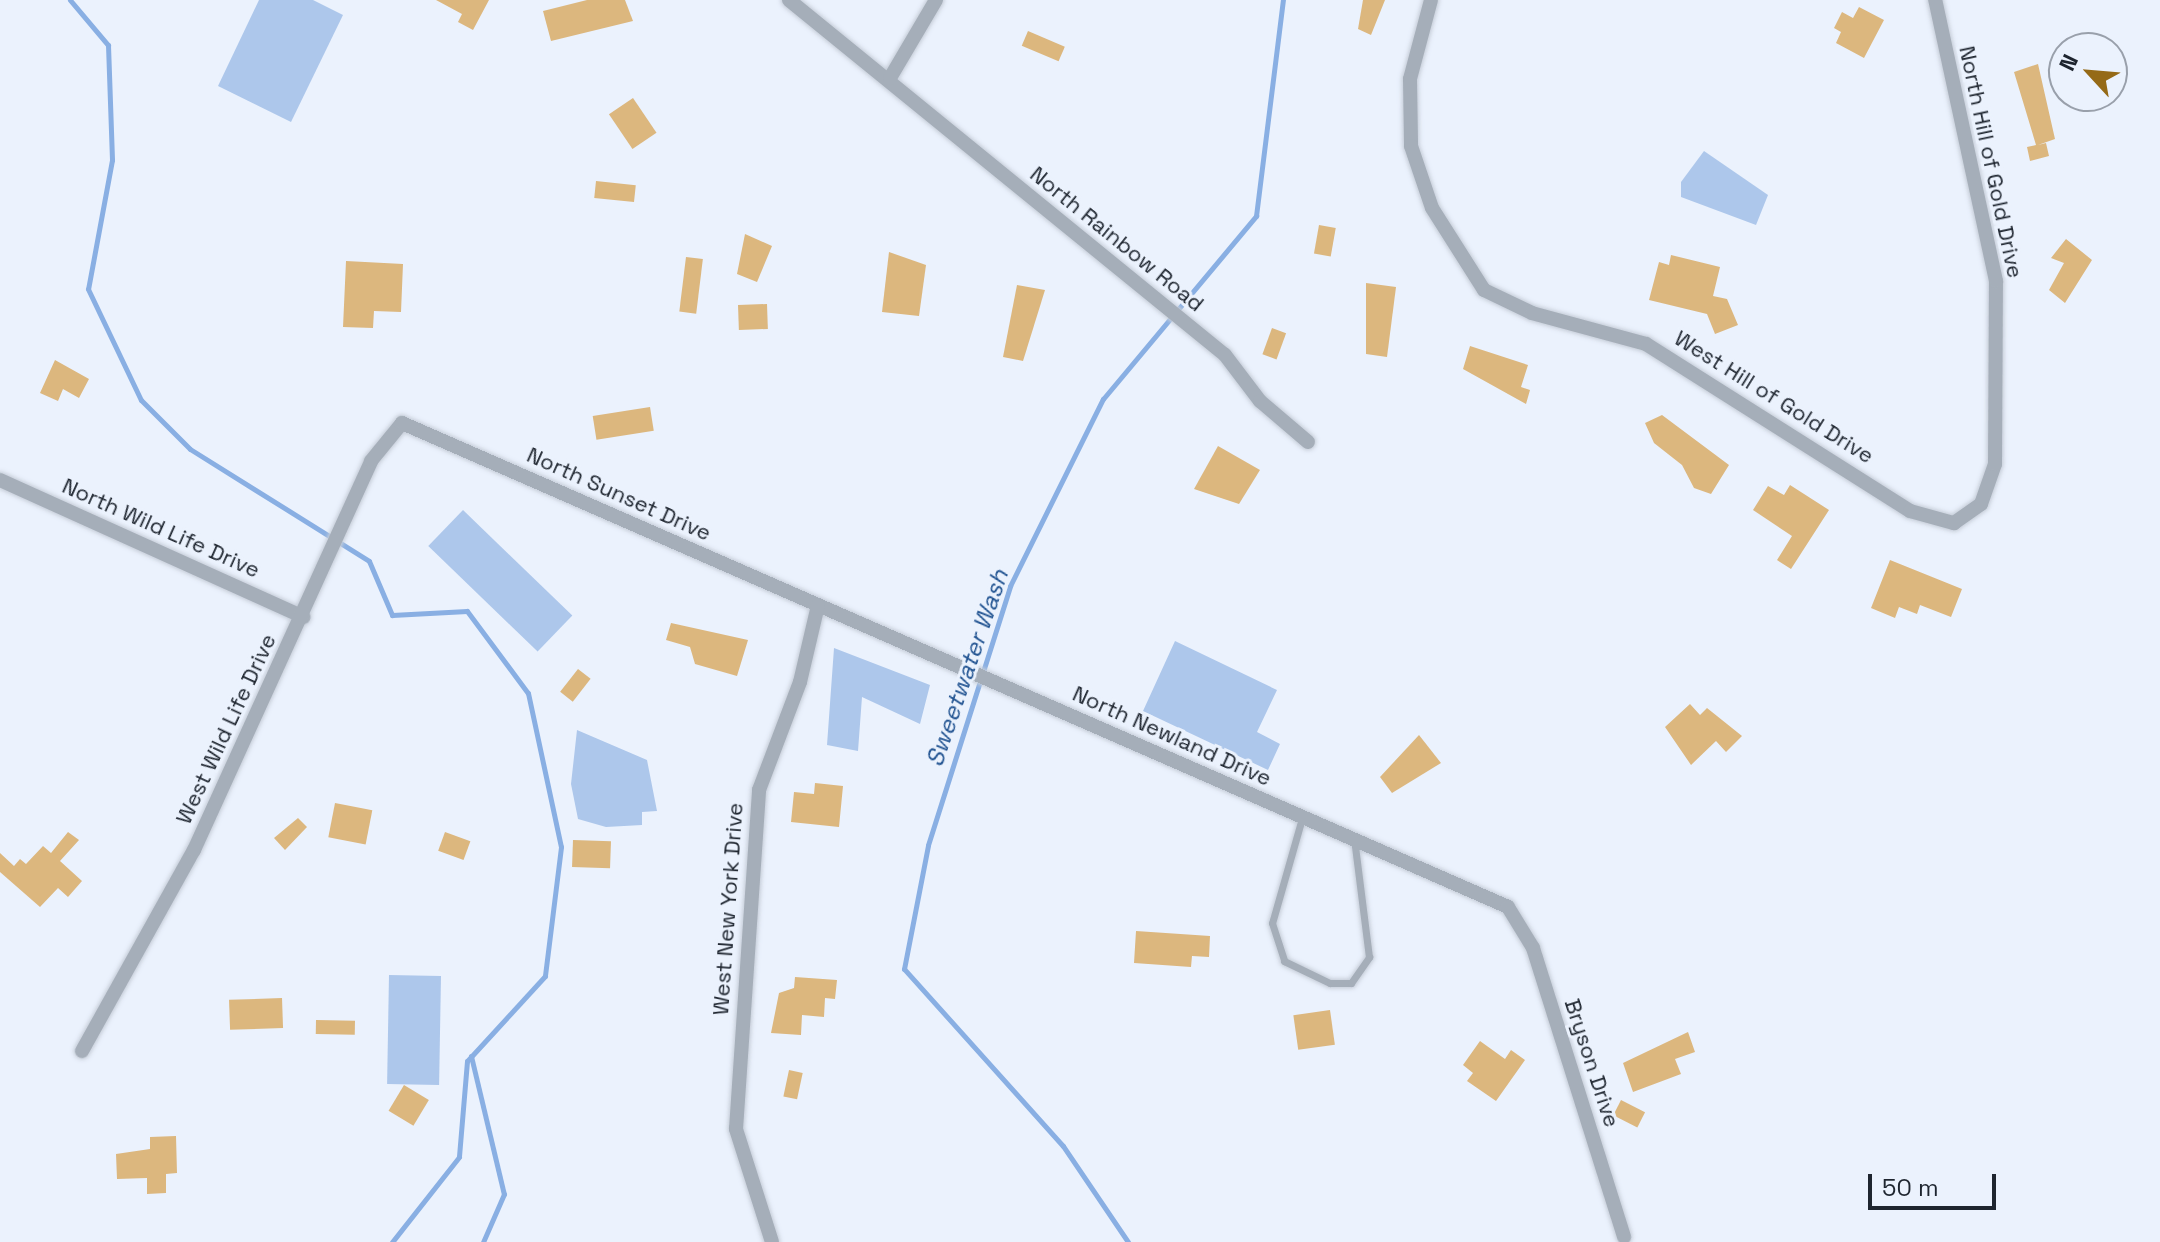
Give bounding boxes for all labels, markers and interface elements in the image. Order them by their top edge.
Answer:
north arrow [2048,32,2128,112]
street label: North Hill of Gold Drive [1953,44,2029,280]
text: N [2052,50,2084,75]
street label: North Rainbow Road [1025,161,1209,317]
street label: West Hill of Gold Drive [1670,325,1878,469]
street label: North Sunset Drive [523,441,715,547]
street label: North Wild Life Drive [58,473,264,583]
water label: Sweetwater Wash [920,566,1014,770]
street label: West Wild Life Drive [170,630,282,828]
street label: North Newland Drive [1068,680,1276,792]
street label: West New York Drive [707,802,749,1016]
street label: Bryson Drive [1559,996,1625,1130]
scale bar [1872,1158,2000,1208]
text: 50 m [1882,1172,1939,1203]

